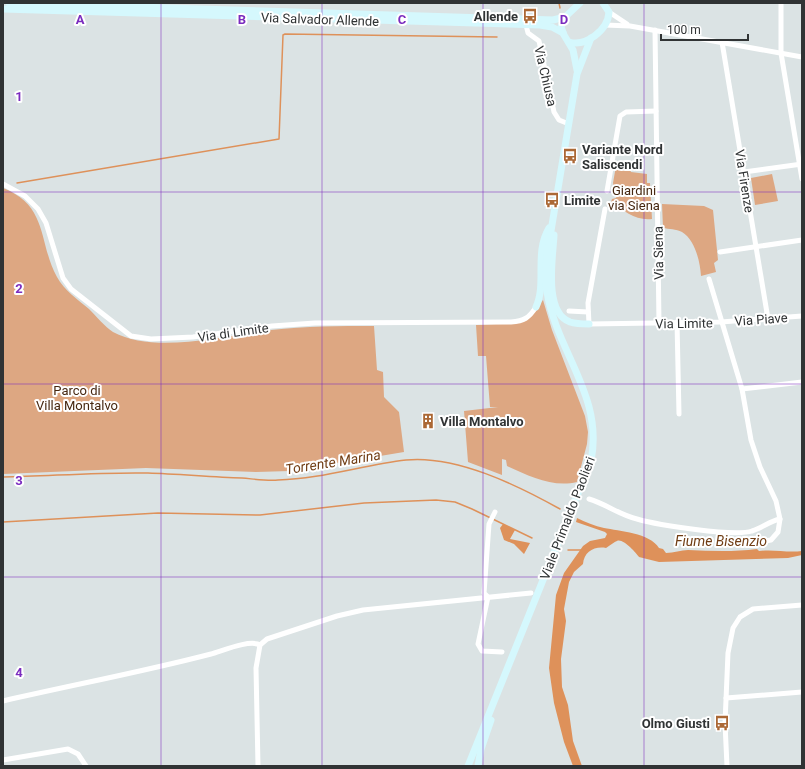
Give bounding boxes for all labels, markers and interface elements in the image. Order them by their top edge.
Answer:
bus stop icon: Allende [521,7,539,25]
place label: Allende [474,9,518,24]
street label: Via Salvador Allende [261,10,380,29]
text: A [76,12,85,27]
text: B [238,12,246,27]
text: C [398,12,407,27]
text: D [560,12,568,27]
scale bar [661,16,748,42]
text: 100 m [667,23,701,37]
street label: Via Chiusa [531,44,560,108]
text: 1 [15,89,23,104]
place label: Variante Nord Saliscendi [582,142,663,172]
bus stop icon: Variante Nord Saliscendi [561,147,579,165]
street label: Via Firenze [732,148,757,214]
park label: Giardini via Siena [608,183,660,213]
bus stop icon: Limite [543,191,561,209]
place label: Limite [564,193,601,208]
street label: Via Siena [651,226,666,280]
text: 2 [15,281,23,296]
street label: Via Piave [734,310,788,329]
street label: Via Limite [655,315,713,332]
street label: Via di Limite [197,320,270,345]
park label: Parco di Villa Montalvo [36,383,118,413]
building icon: Villa Montalvo [419,412,437,430]
place label: Villa Montalvo [440,414,524,429]
water label: Torrente Marina [284,447,382,477]
street label: Viale Primaldo Paolieri [537,455,598,582]
text: 3 [15,473,23,488]
water label: Fiume Bisenzio [675,533,767,549]
text: 4 [15,665,23,680]
bus stop icon: Olmo Giusti [713,714,731,732]
place label: Olmo Giusti [642,716,710,731]

